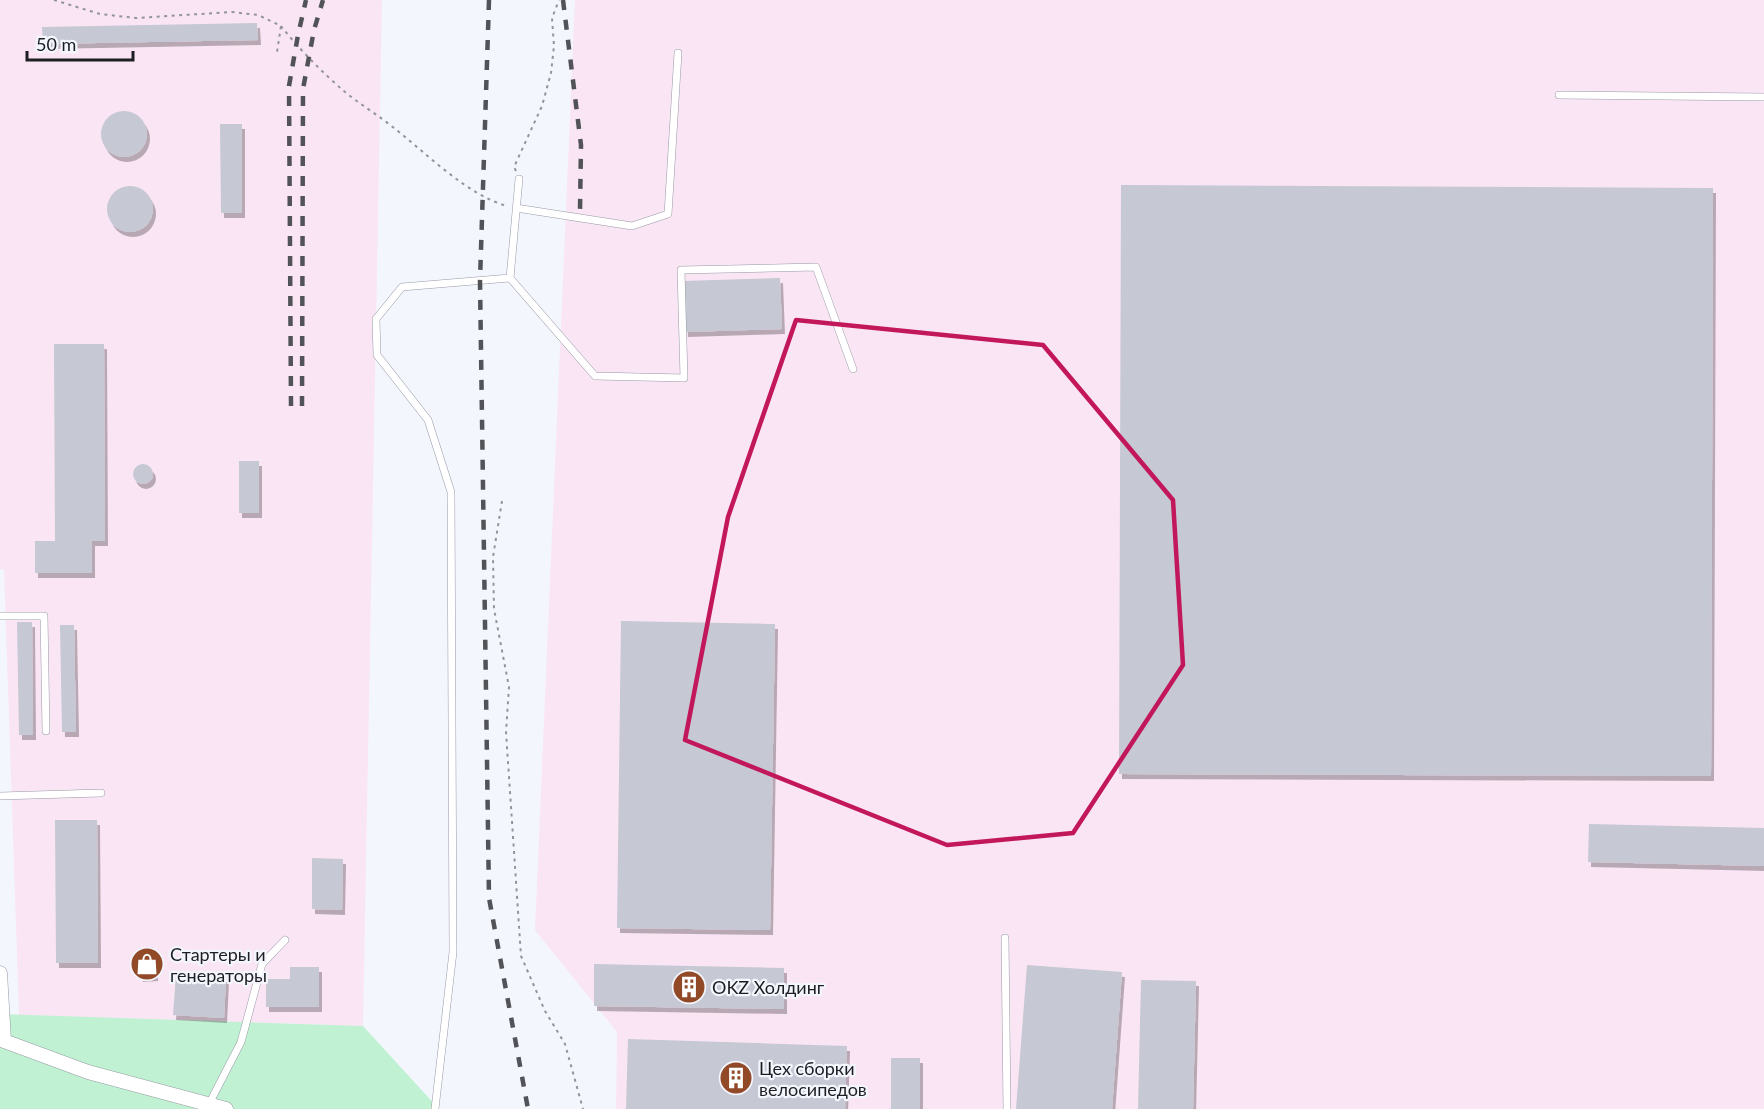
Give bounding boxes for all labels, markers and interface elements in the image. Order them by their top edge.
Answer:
scale bar [27,24,134,62]
text: 50 m [36,33,76,55]
place label: Стартеры и генераторы [170,943,267,986]
shop icon: Стартеры и генераторы [129,946,165,982]
building icon: OKZ Холдинг [671,969,707,1005]
place label: OKZ Холдинг [712,976,825,998]
place label: Цех сборки велосипедов [759,1057,867,1100]
building icon: Цех сборки велосипедов [718,1060,754,1096]

